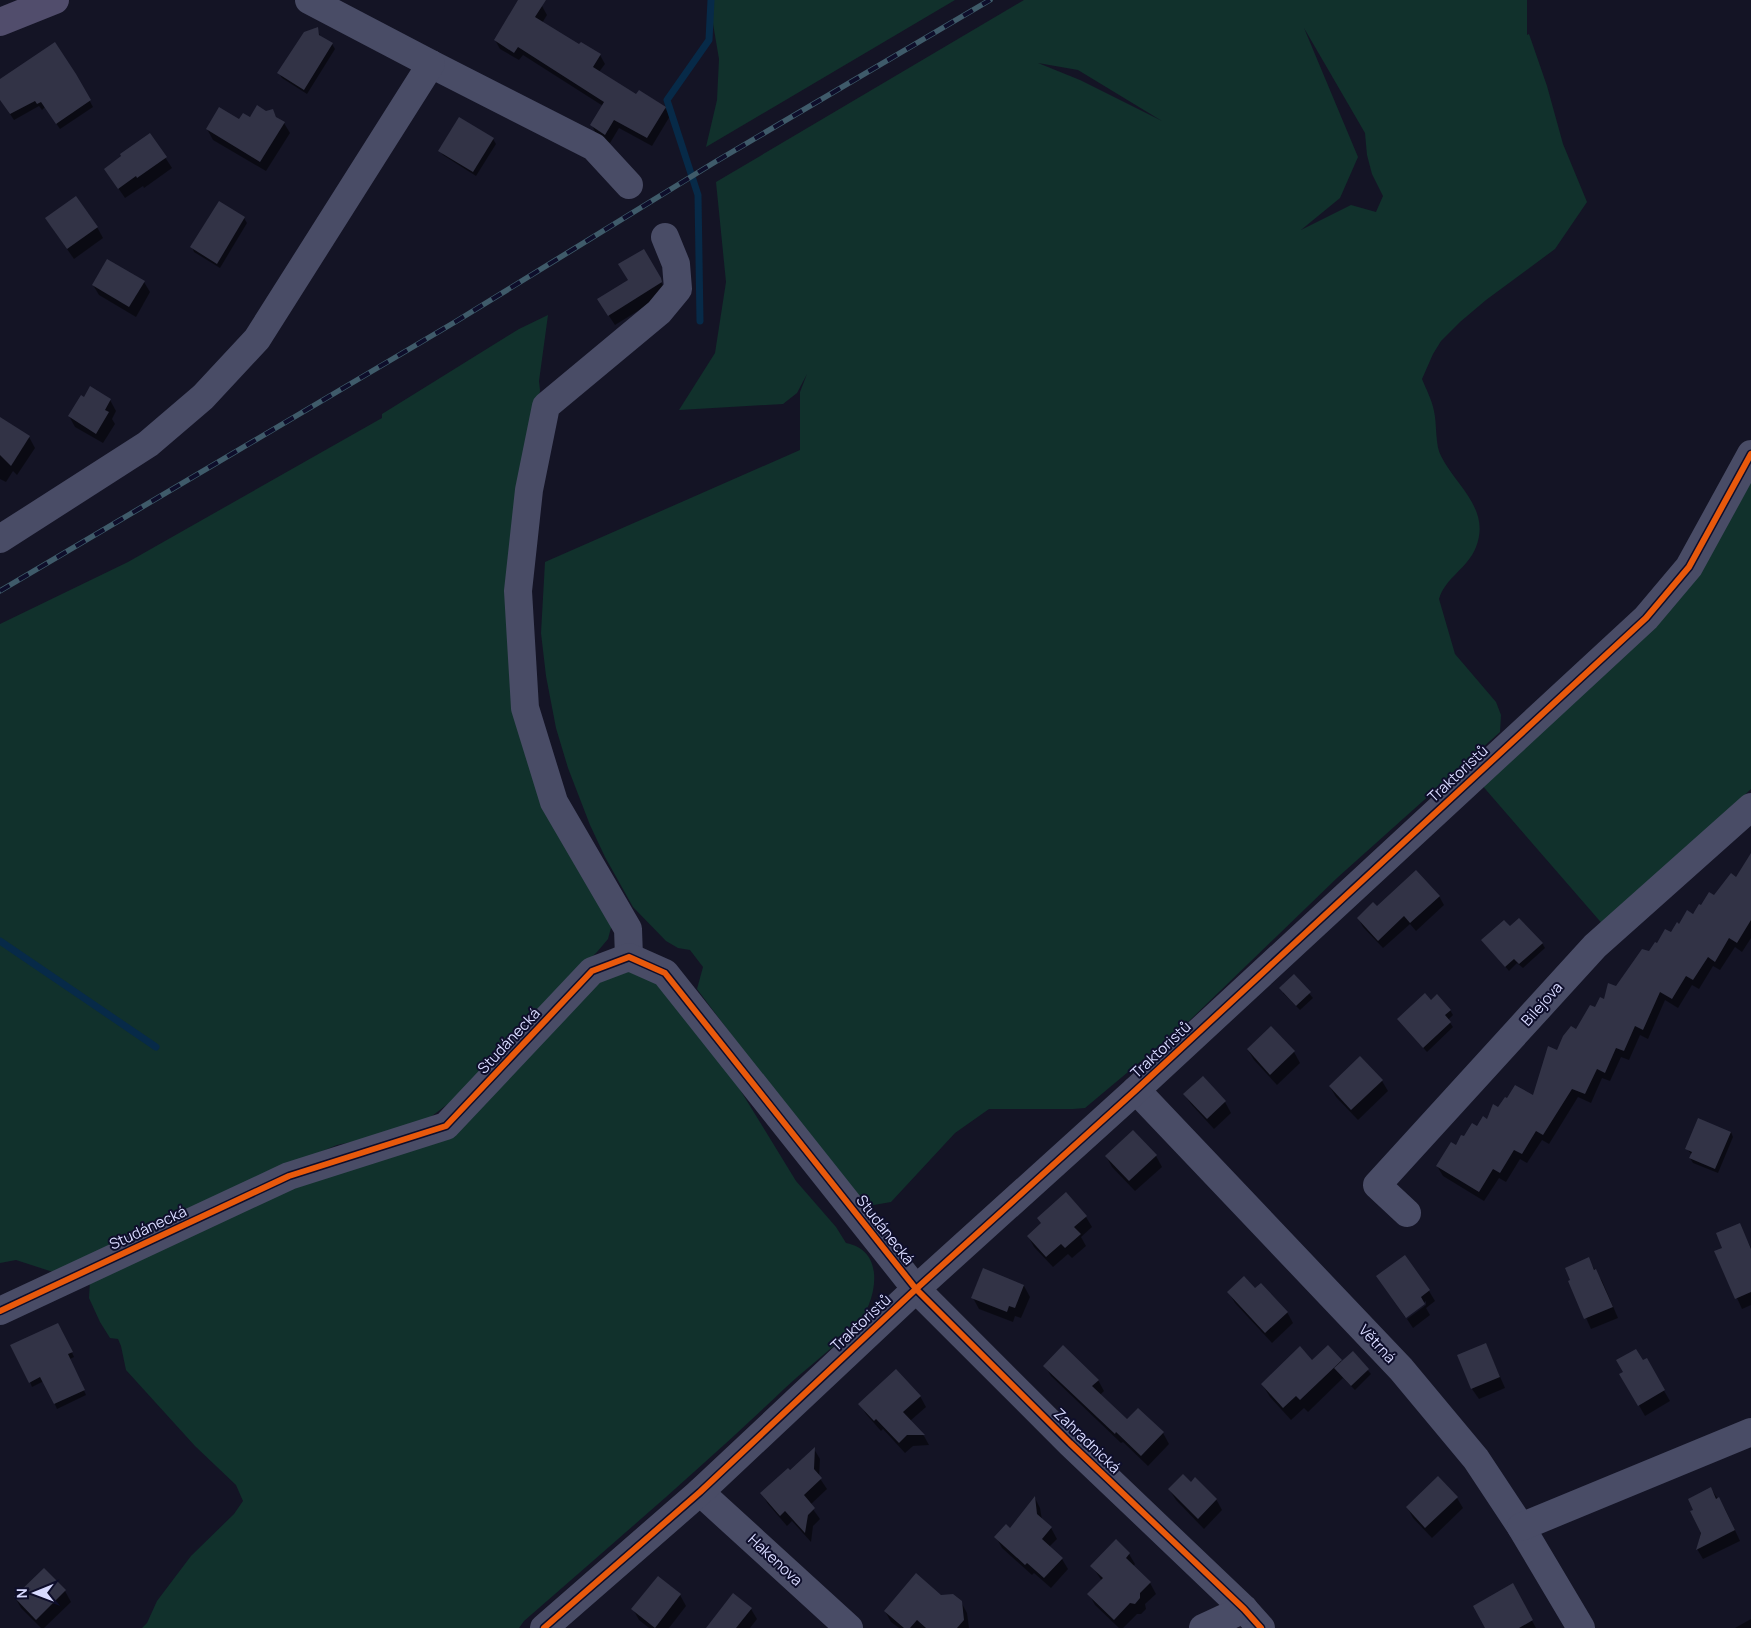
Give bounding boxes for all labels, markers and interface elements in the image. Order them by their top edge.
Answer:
street label: Traktoristů [1423,740,1492,807]
street label: Bilejova [1516,977,1567,1030]
street label: Studánecká [473,1003,545,1078]
street label: Traktoristů [1126,1016,1195,1083]
street label: Studánecká [852,1190,919,1269]
street label: Studánecká [106,1200,190,1255]
street label: Traktoristů [826,1289,895,1356]
street label: Větrná [1354,1320,1401,1368]
street label: Zahradnická [1049,1403,1125,1478]
street label: Hakenova [744,1529,807,1590]
north arrow [10,1568,60,1618]
text: N [12,1588,31,1598]

